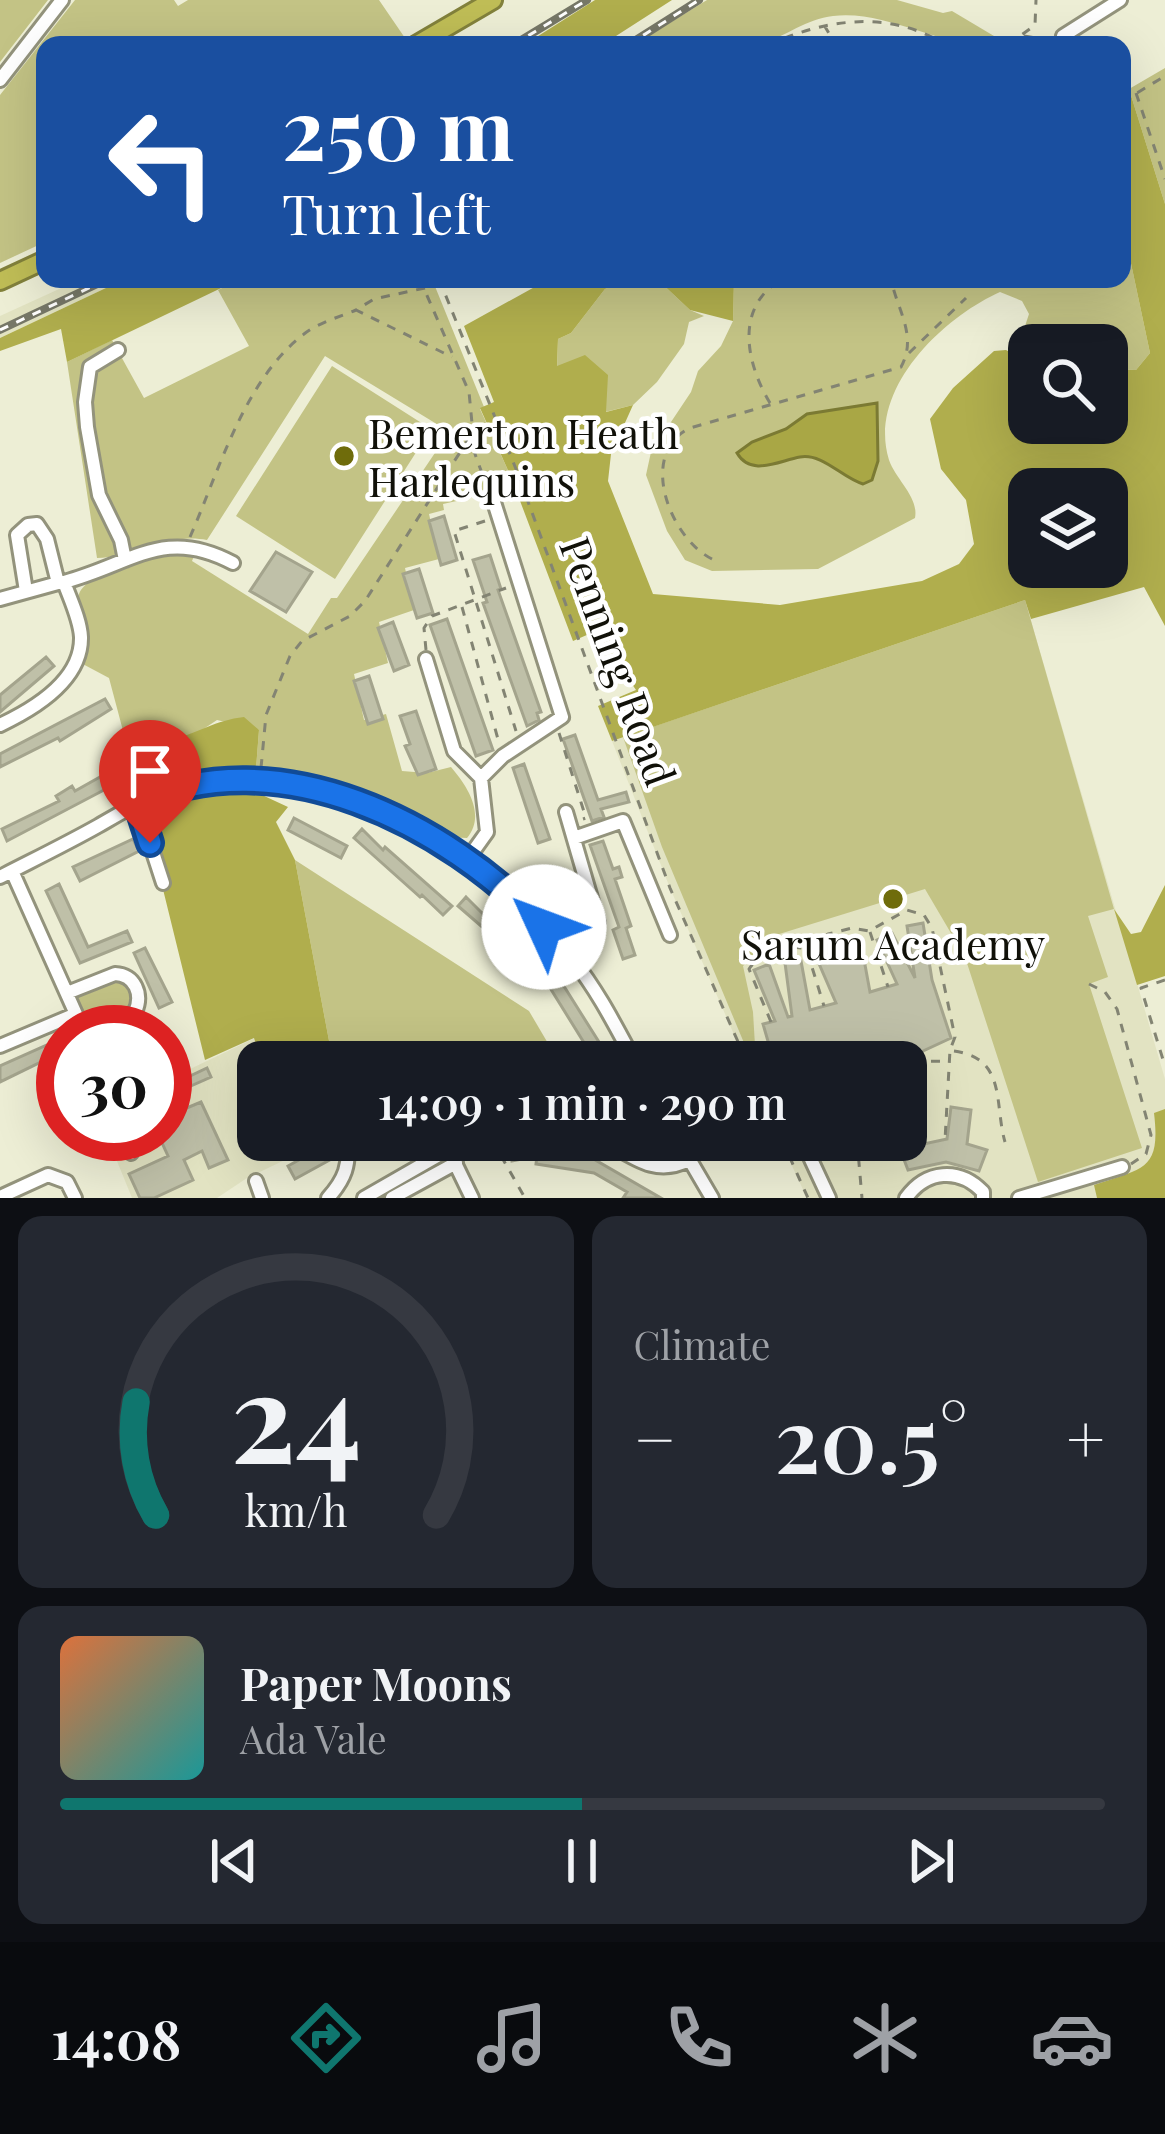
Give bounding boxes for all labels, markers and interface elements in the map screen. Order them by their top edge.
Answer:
text: 250 m [282,70,514,182]
icon: left [84,84,240,240]
text: Turn left [282,177,491,249]
map controls [1008,324,1128,588]
button: search [1008,324,1128,444]
place label: Bemerton Heath Harlequins [368,404,679,508]
marker: Bemerton Heath Harlequins [331,443,357,469]
button: layers [1008,468,1128,588]
street label: Penning Road [548,529,690,793]
pin [99,720,201,843]
icon: arrive [117,738,183,804]
position arrow [481,864,607,990]
marker: Sarum Academy [880,886,906,912]
place label: Sarum Academy [741,915,1045,971]
speed limit sign: 30 [36,1005,192,1161]
text: 14:09 · 1 min · 290 m [377,1071,787,1131]
text: Climate [634,1318,771,1370]
text: 24 [230,1329,361,1495]
text: 20.5° [774,1377,968,1497]
text: − [634,1393,676,1481]
text: + [1066,1393,1105,1481]
text: km/h [244,1481,347,1538]
text: Paper Moons [240,1652,512,1712]
text: Ada Vale [240,1712,387,1764]
icon: previous [201,1828,267,1894]
icon: pause [549,1828,615,1894]
icon: next [898,1828,964,1894]
icon: directions [284,1996,368,2080]
icon: music [470,1996,554,2080]
icon: phone [657,1996,741,2080]
icon: climate [843,1996,927,2080]
icon: car [1030,1996,1114,2080]
text: 14:08 [51,2002,181,2074]

